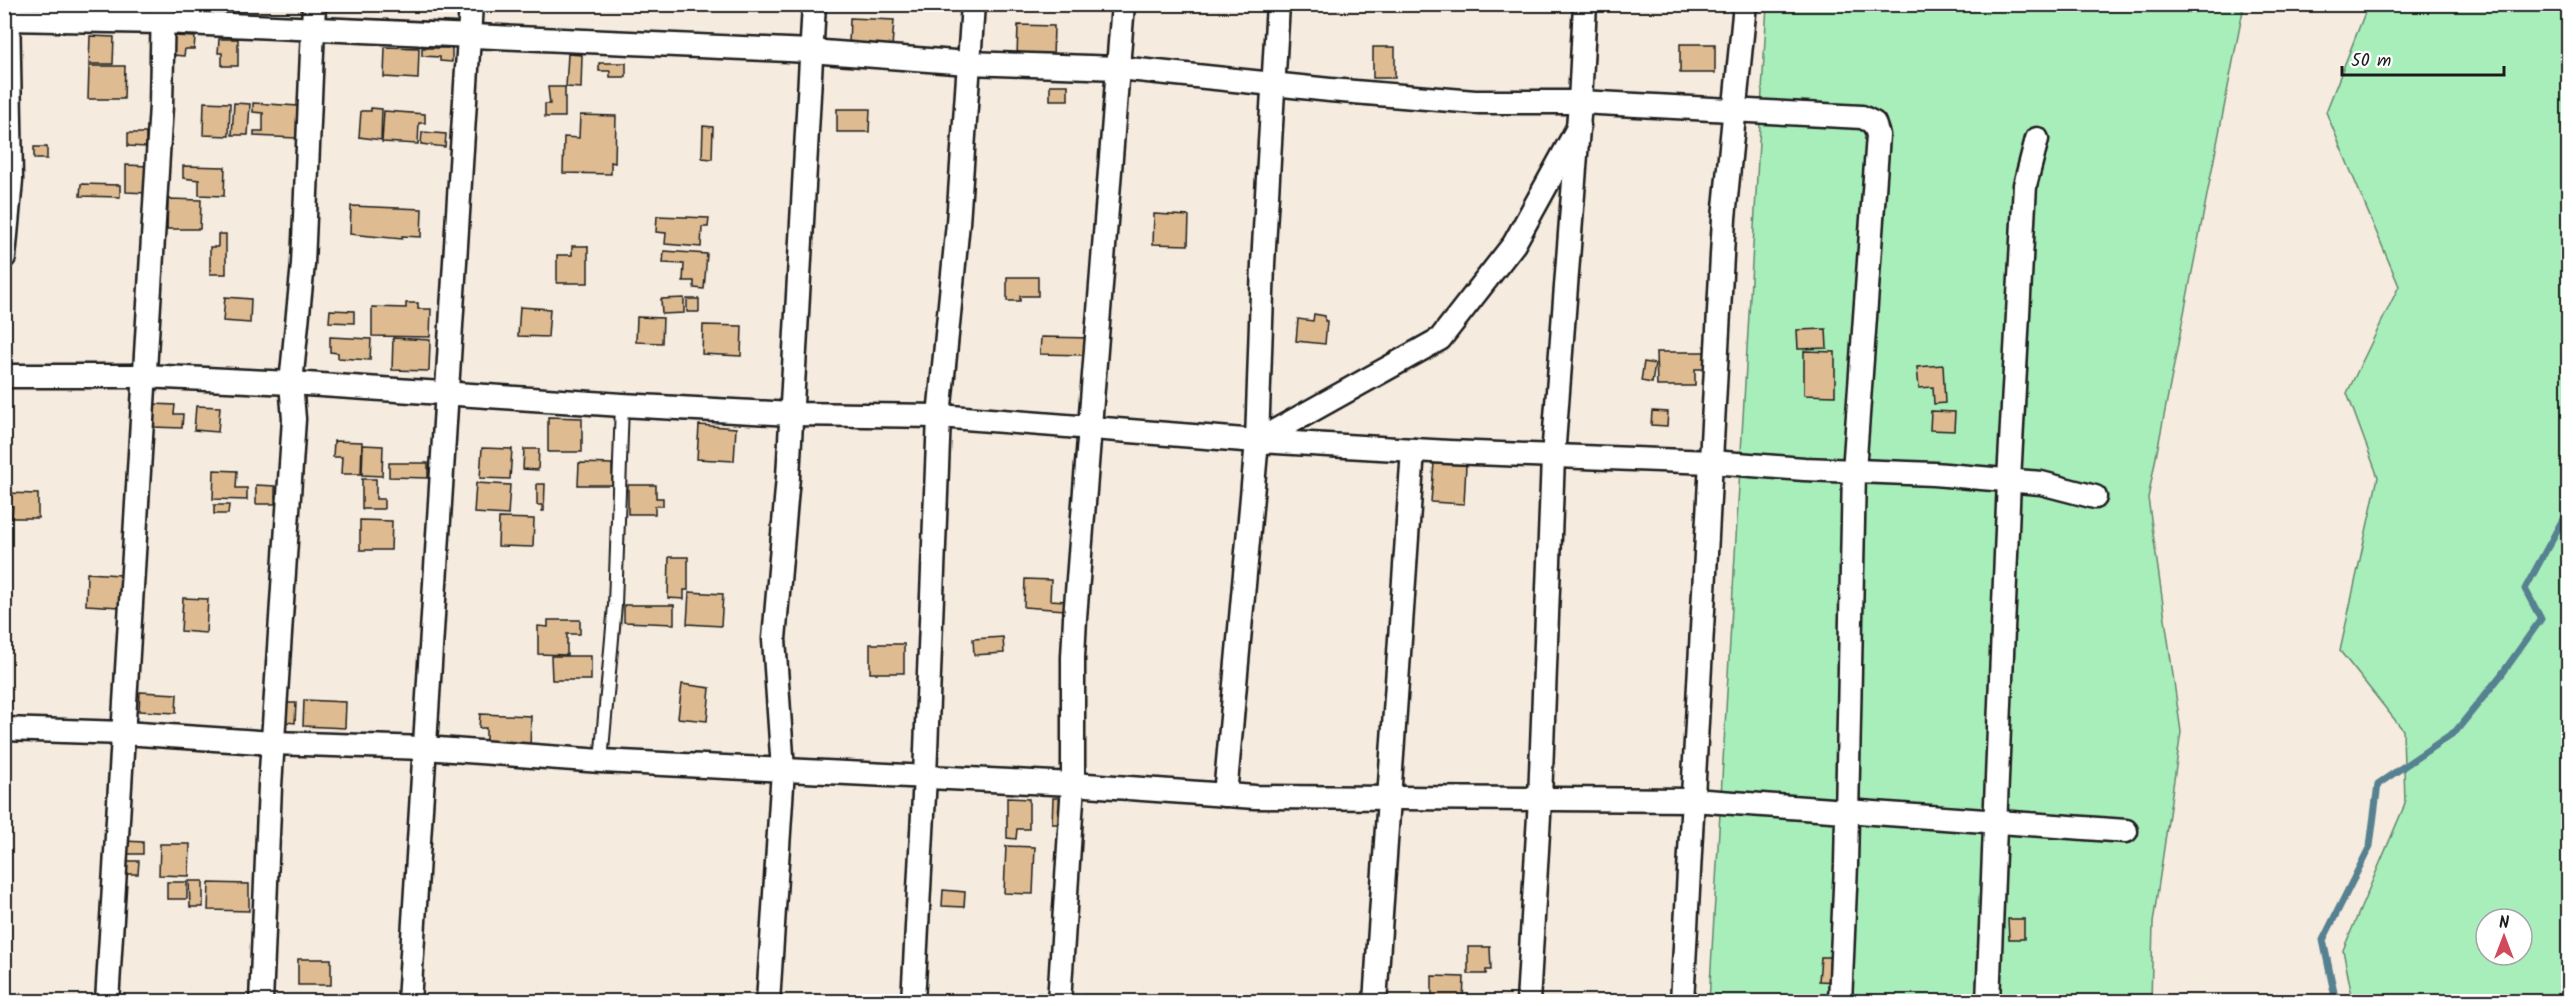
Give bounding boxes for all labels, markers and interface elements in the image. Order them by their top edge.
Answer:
scale bar [2342,39,2504,77]
text: 50 m [2351,47,2391,76]
north arrow [2474,907,2534,967]
text: N [2499,911,2509,936]

